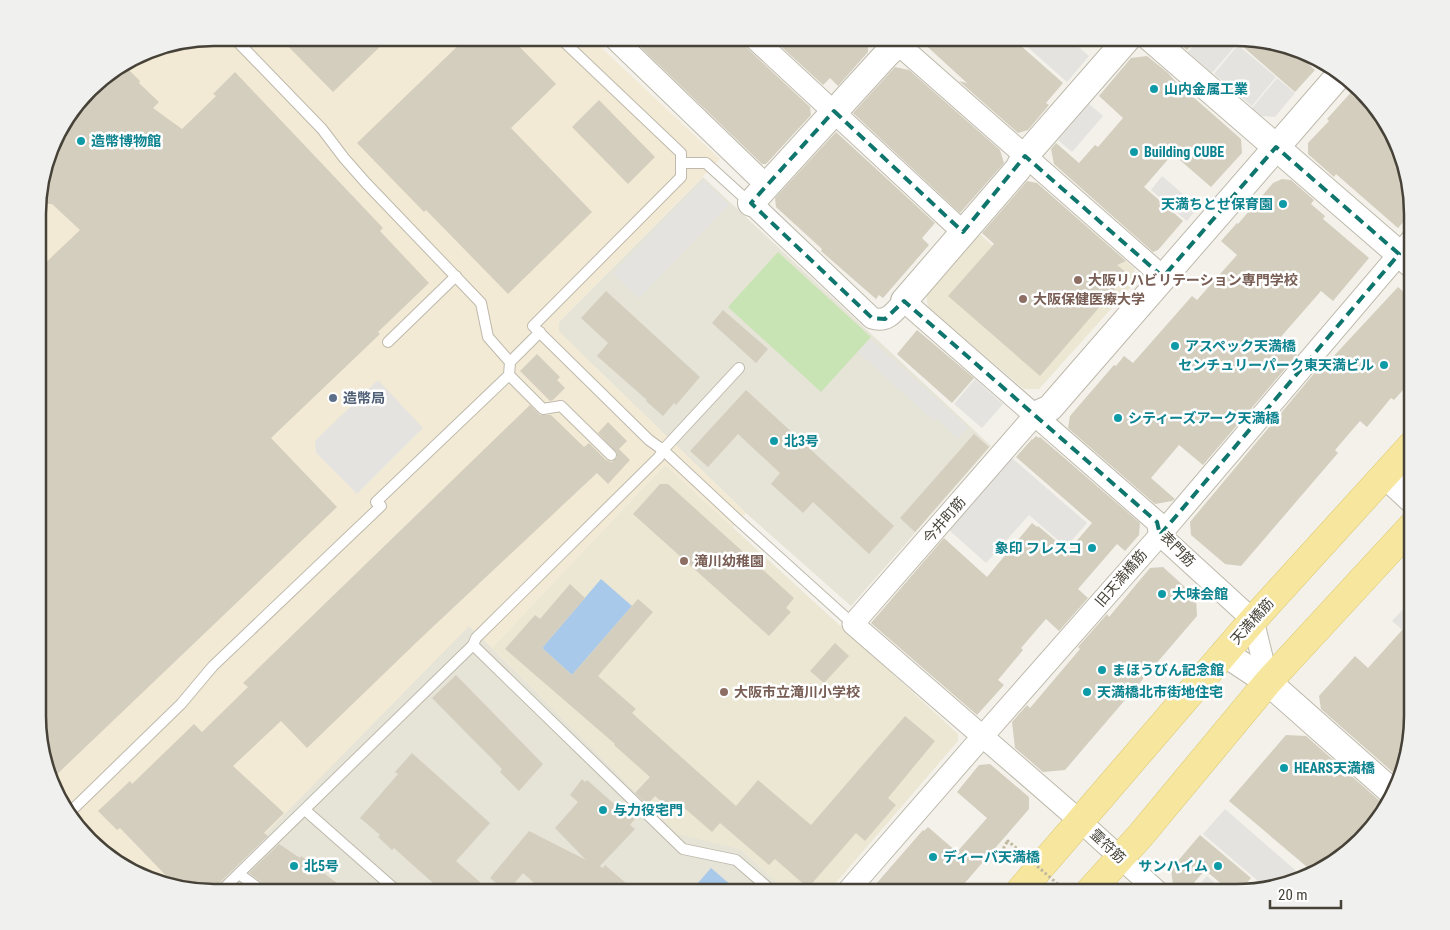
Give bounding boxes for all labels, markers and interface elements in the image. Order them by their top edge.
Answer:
place label: 山内金属工業 [1164,81,1248,97]
marker: 山内金属工業 [1148,83,1160,95]
place label: 造幣博物館 [91,133,161,149]
marker: 造幣博物館 [75,135,87,147]
place label: Building CUBE [1144,144,1224,160]
marker: Building CUBE [1128,146,1140,158]
place label: 天満ちとせ保育園 [1161,196,1273,212]
marker: 天満ちとせ保育園 [1277,198,1289,210]
place label: 大阪リハビリテーション専門学校 [1088,272,1298,288]
marker: 大阪リハビリテーション専門学校 [1072,274,1084,286]
place label: 大阪保健医療大学 [1033,291,1145,307]
marker: 大阪保健医療大学 [1017,293,1029,305]
place label: アスペック天満橋 [1185,338,1296,354]
marker: アスペック天満橋 [1169,340,1181,352]
place label: センチュリーパーク東天満ビル [1178,357,1374,373]
marker: センチュリーパーク東天満ビル [1378,359,1390,371]
place label: 造幣局 [343,390,385,406]
marker: 造幣局 [327,392,339,404]
place label: シティーズアーク天満橋 [1128,410,1280,426]
marker: シティーズアーク天満橋 [1112,412,1124,424]
place label: 北3号 [784,433,819,449]
marker: 北3号 [768,435,780,447]
street label: 今井町筋 [920,494,968,546]
street label: 表門筋 [1158,528,1198,570]
place label: 象印 フレスコ [995,540,1082,556]
marker: 象印 フレスコ [1086,542,1098,554]
street label: 旧天満橋筋 [1092,546,1150,610]
place label: 滝川幼稚園 [694,553,764,569]
marker: 滝川幼稚園 [678,555,690,567]
place label: 大味会館 [1172,586,1228,602]
marker: 大味会館 [1156,588,1168,600]
street label: 天満橋筋 [1227,595,1277,647]
place label: まほうびん記念館 [1112,662,1224,678]
marker: まほうびん記念館 [1096,664,1108,676]
place label: 大阪市立滝川小学校 [734,684,860,700]
place label: 天満橋北市街地住宅 [1097,684,1223,700]
marker: 大阪市立滝川小学校 [718,686,730,698]
marker: 天満橋北市街地住宅 [1081,686,1093,698]
place label: HEARS天満橋 [1294,760,1375,776]
marker: HEARS天満橋 [1278,762,1290,774]
place label: 与力役宅門 [613,802,683,818]
marker: 与力役宅門 [597,804,609,816]
street label: 霊符筋 [1087,826,1129,866]
place label: ディーバ天満橋 [943,849,1040,865]
marker: ディーバ天満橋 [927,851,939,863]
place label: 北5号 [304,858,339,874]
place label: サンハイム [1139,858,1208,874]
marker: 北5号 [288,860,300,872]
marker: サンハイム [1212,860,1224,872]
scale bar [1270,878,1341,910]
text: 20 m [1278,886,1308,904]

